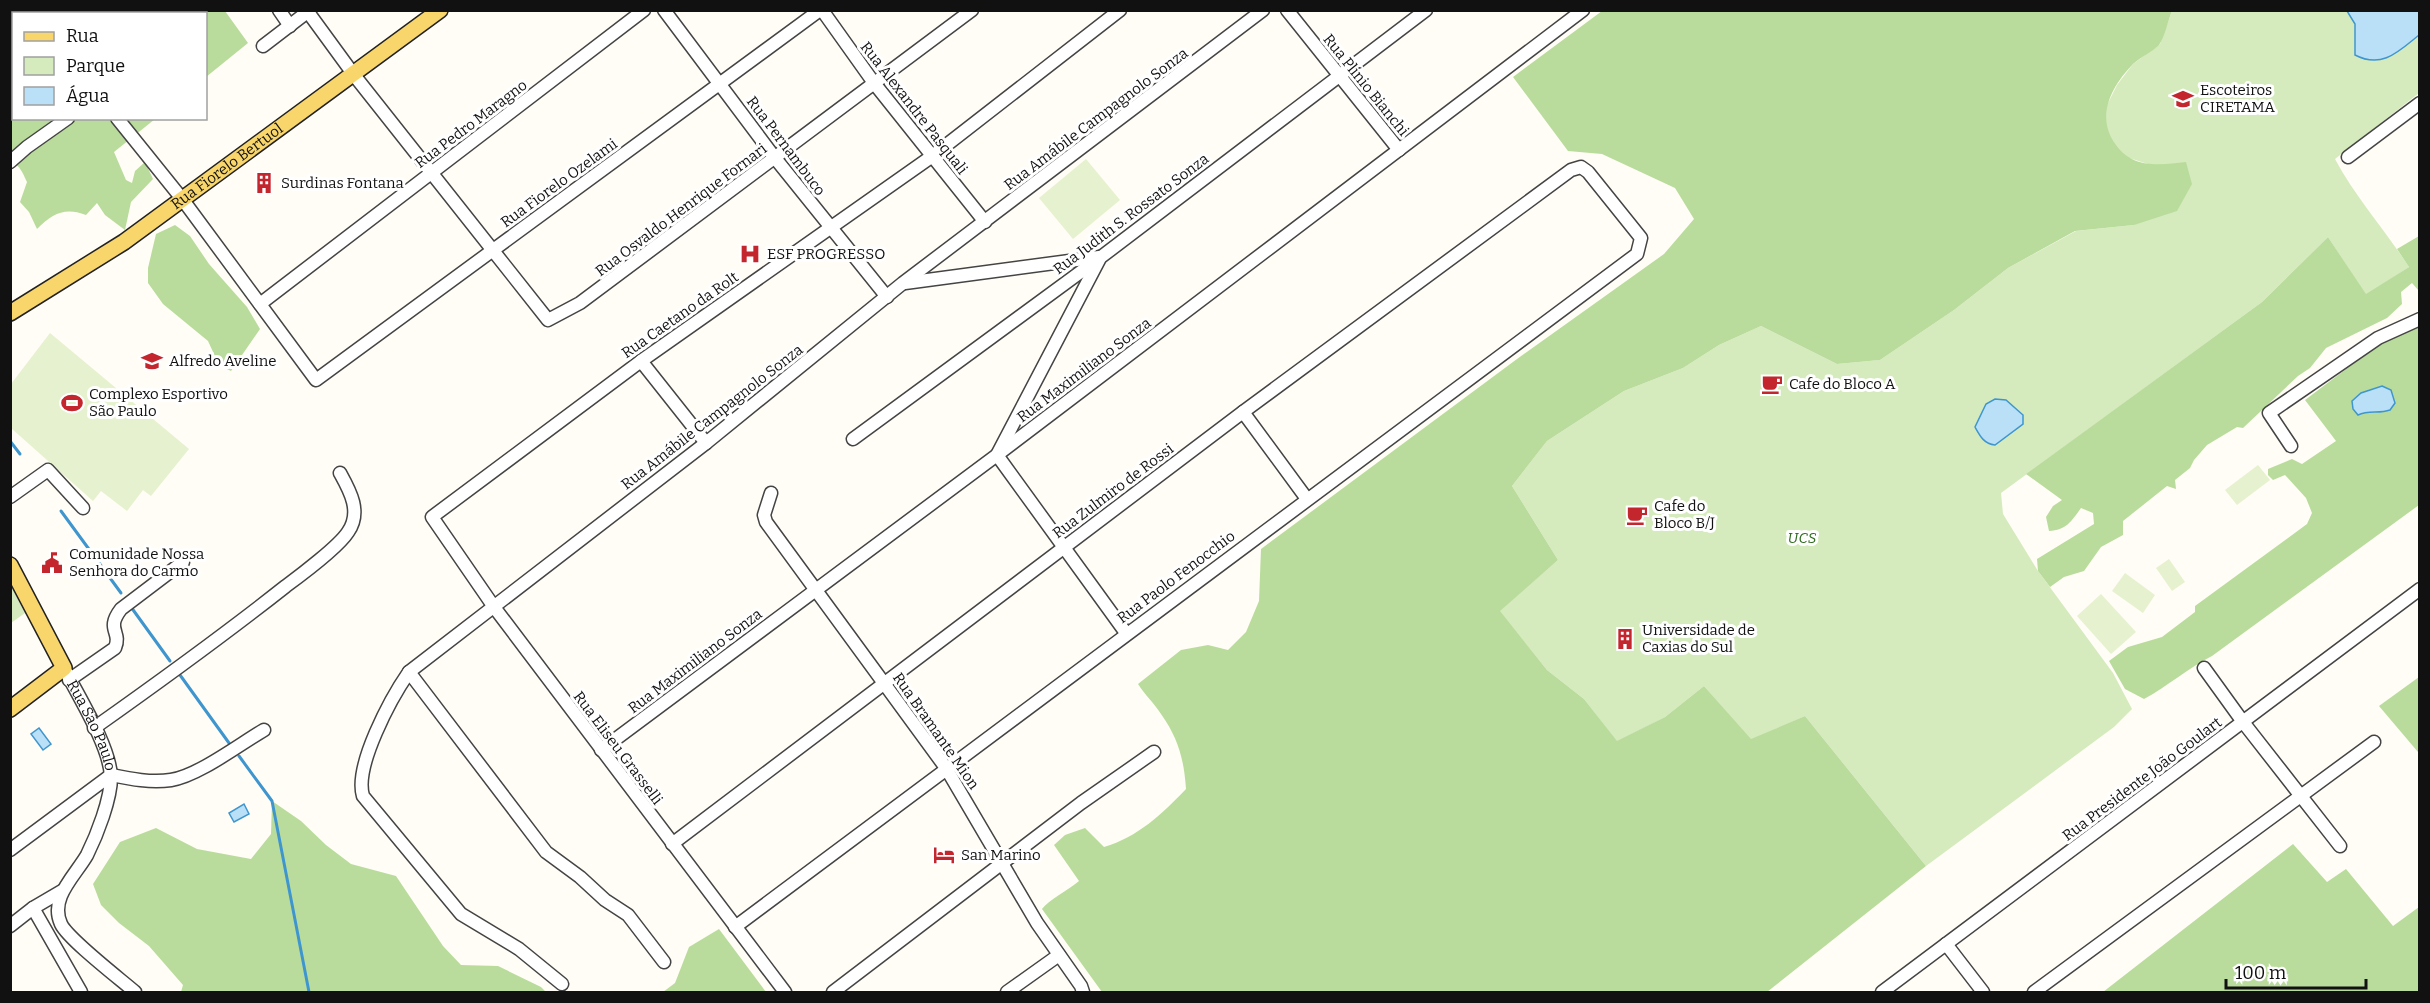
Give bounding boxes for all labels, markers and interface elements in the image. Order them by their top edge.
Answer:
legend [12,12,207,120]
text: Rua [66,25,99,47]
street label: Rua Plinio Bianchi [1319,30,1413,140]
street label: Rua Alexandre Pasquali [857,38,972,178]
street label: Rua Amábile Campagnolo Sonza [1001,44,1191,194]
text: Parque [66,55,125,77]
street label: Rua Pedro Maragno [411,76,531,172]
place label: Escoteiros CIRETAMA [2200,81,2275,116]
text: Água [66,85,110,107]
school or university icon: Escoteiros CIRETAMA [2171,87,2195,111]
street label: Rua Pernambuco [743,93,829,199]
street label: Rua Fiorelo Bertuol [168,120,286,213]
street label: Rua Fiorelo Ozelami [497,134,621,231]
street label: Rua Osvaldo Henrique Fornari [592,139,771,280]
street label: Rua Judith S. Rossato Sonza [1050,150,1212,278]
building icon: Surdinas Fontana [252,171,276,195]
place label: Surdinas Fontana [281,174,404,192]
hospital icon: ESF PROGRESSO [738,242,762,266]
place label: ESF PROGRESSO [767,245,885,263]
street label: Rua Caetano da Rolt [618,268,742,362]
street label: Rua Maximiliano Sonza [1013,314,1155,426]
street label: Rua Amábile Campagnolo Sonza [618,341,806,493]
school or university icon: Alfredo Aveline [140,349,164,373]
place label: Alfredo Aveline [169,352,276,370]
cafe icon: Cafe do Bloco A [1760,372,1784,396]
place label: Cafe do Bloco A [1789,375,1896,393]
place label: Complexo Esportivo São Paulo [89,385,228,420]
sports icon: Complexo Esportivo São Paulo [60,391,84,415]
street label: Rua Zulmiro de Rossi [1049,439,1177,542]
place label: Cafe do Bloco B/J [1654,497,1715,532]
cafe icon: Cafe do Bloco B/J [1625,503,1649,527]
street label: Rua Paolo Fenocchio [1114,527,1238,627]
park label: UCS [1788,529,1817,547]
place label: Comunidade Nossa Senhora do Carmo [69,545,204,580]
public building icon: Comunidade Nossa Senhora do Carmo [40,551,64,575]
street label: Rua Maximiliano Sonza [624,605,766,717]
place label: Universidade de Caxias do Sul [1642,621,1755,656]
building icon: Universidade de Caxias do Sul [1613,627,1637,651]
street label: Rua Bramante Mion [889,669,983,793]
street label: Rua São Paulo [63,677,119,772]
street label: Rua Eliseu Grasselli [570,688,667,809]
street label: Rua Presidente João Goulart [2059,713,2226,845]
hotel icon: San Marino [932,843,956,867]
place label: San Marino [961,846,1041,864]
scale bar [2226,952,2366,990]
text: 100 m [2235,962,2286,984]

